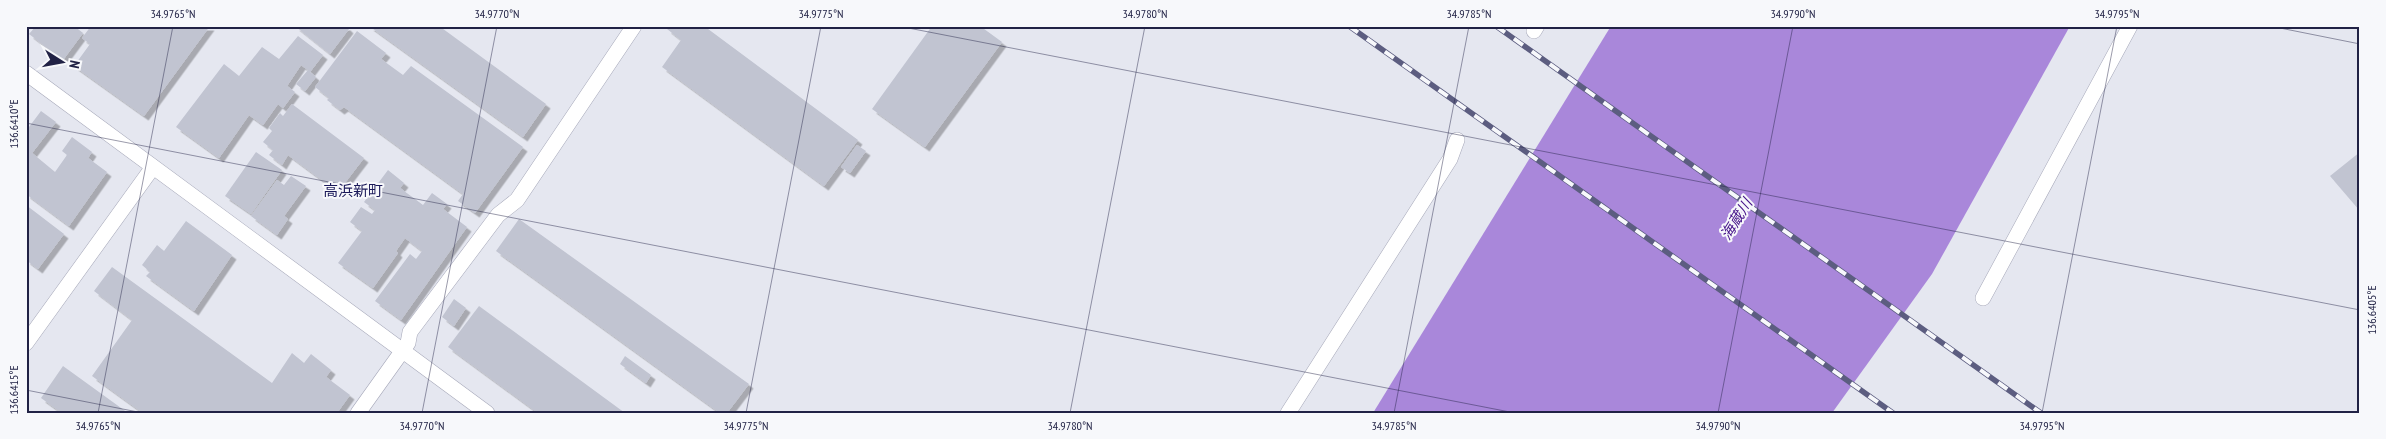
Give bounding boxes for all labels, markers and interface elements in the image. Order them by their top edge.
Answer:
text: 34.9765°N [150,6,196,21]
text: 34.9770°N [474,6,520,21]
text: 34.9775°N [798,6,844,21]
text: 34.9780°N [1122,6,1168,21]
text: 34.9785°N [1446,6,1492,21]
text: 34.9790°N [1770,6,1816,21]
text: 34.9795°N [2094,6,2140,21]
north arrow [38,38,88,88]
text: N [65,59,84,70]
text: 136.6410°E [6,99,21,149]
district label: 高浜新町 [323,181,383,200]
water label: 海蔵川 [1716,193,1757,243]
text: 136.6405°E [2364,285,2379,335]
text: 136.6415°E [6,365,21,415]
text: 34.9765°N [75,418,121,433]
text: 34.9770°N [399,418,445,433]
text: 34.9775°N [723,418,769,433]
text: 34.9780°N [1047,418,1093,433]
text: 34.9785°N [1371,418,1417,433]
text: 34.9790°N [1695,418,1741,433]
text: 34.9795°N [2019,418,2065,433]

